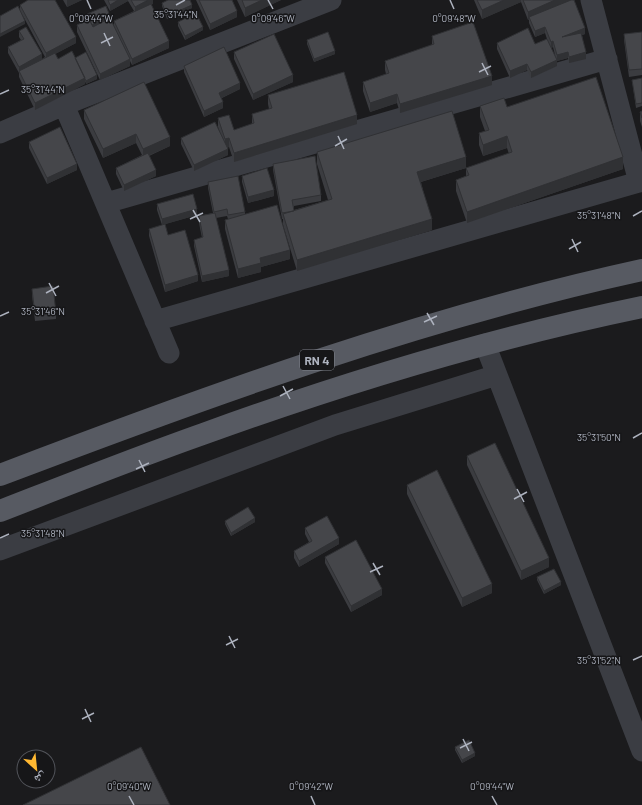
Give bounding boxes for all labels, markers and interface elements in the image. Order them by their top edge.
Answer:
text: 35°31'44"N [154,8,198,20]
text: 0°09'44"W [69,12,113,24]
text: 0°09'46"W [251,12,295,24]
text: 0°09'48"W [432,12,476,24]
text: 35°31'44"N [21,83,65,95]
text: 35°31'48"N [577,209,621,221]
text: 35°31'46"N [21,305,65,317]
road number: RN 4 [300,350,334,370]
text: 35°31'50"N [577,431,621,443]
text: 35°31'48"N [21,527,65,539]
text: 35°31'52"N [577,654,621,666]
north arrow [16,749,56,789]
text: ش [31,768,49,787]
text: 0°09'40"W [107,780,151,792]
text: 0°09'42"W [289,780,333,792]
text: 0°09'44"W [470,780,514,792]

